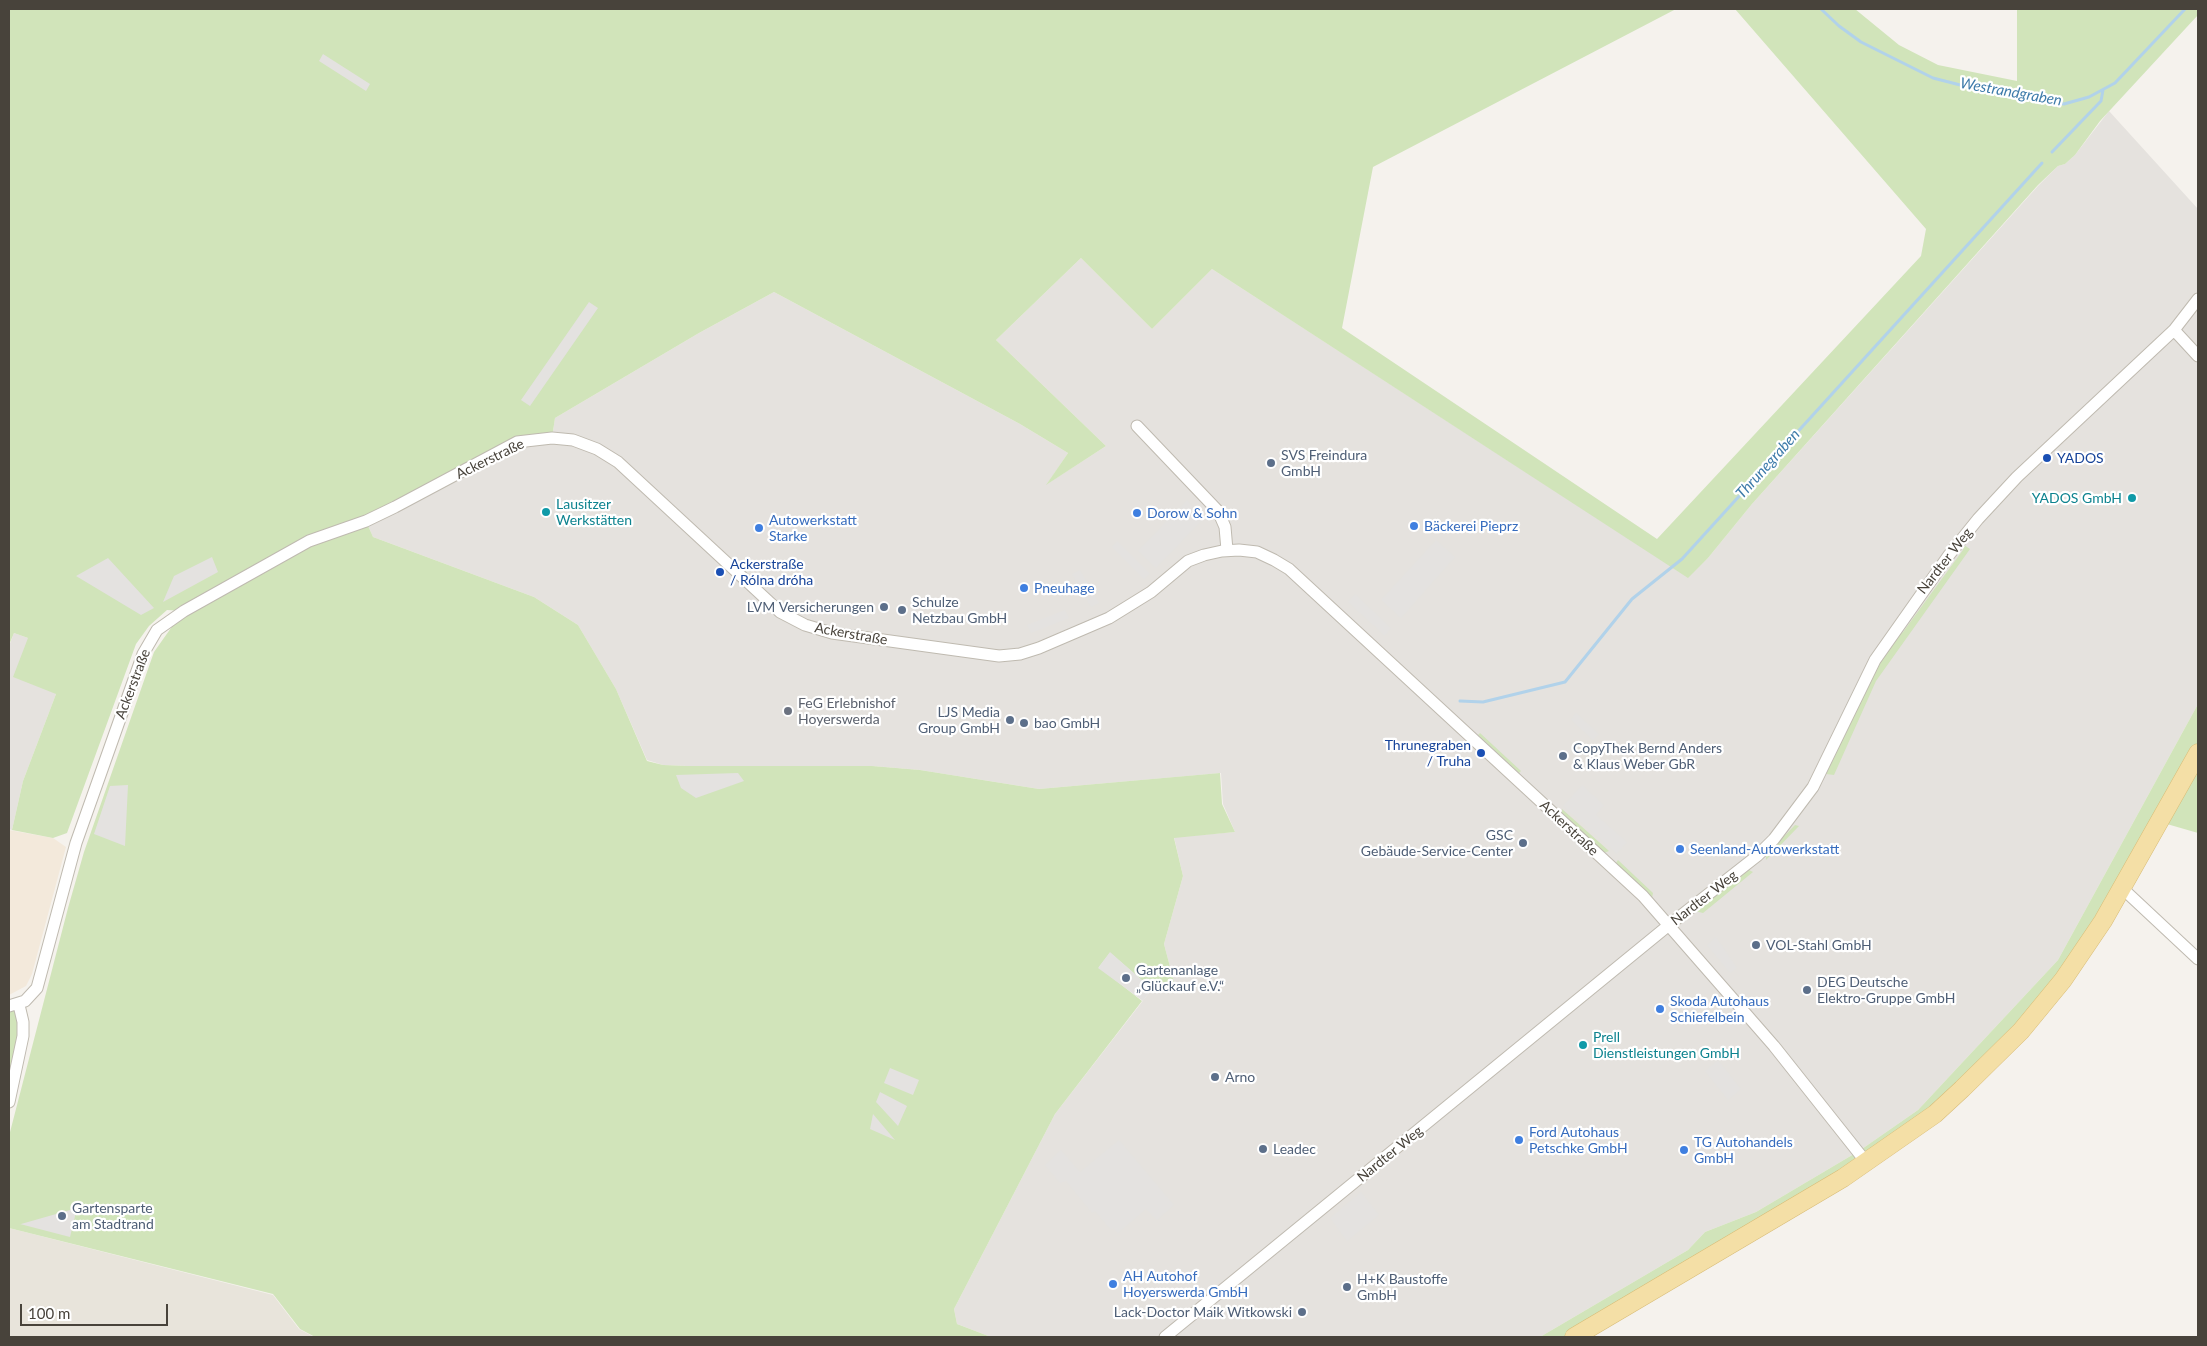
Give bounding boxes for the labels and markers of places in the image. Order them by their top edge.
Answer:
place label: SVS Freindura GmbH [1281,447,1367,480]
place label: YADOS [2057,450,2104,466]
marker: YADOS [2041,452,2053,464]
marker: SVS Freindura GmbH [1265,457,1277,469]
place label: YADOS GmbH [2032,490,2122,506]
marker: YADOS GmbH [2126,492,2138,504]
place label: Lausitzer Werkstätten [556,496,632,528]
place label: Dorow & Sohn [1147,505,1237,521]
marker: Lausitzer Werkstätten [540,506,552,518]
marker: Dorow & Sohn [1131,507,1143,519]
place label: Autowerkstatt Starke [769,512,857,544]
place label: Bäckerei Pieprz [1424,518,1518,534]
marker: Bäckerei Pieprz [1408,520,1420,532]
marker: Autowerkstatt Starke [753,522,765,534]
place label: Ackerstraße / Rólna dróha [730,556,813,588]
marker: Ackerstraße / Rólna dróha [714,566,726,578]
place label: Pneuhage [1034,580,1095,596]
marker: Pneuhage [1018,582,1030,594]
place label: Schulze Netzbau GmbH [912,594,1007,626]
place label: LVM Versicherungen [747,599,874,615]
marker: LVM Versicherungen [878,601,890,613]
marker: Schulze Netzbau GmbH [896,604,908,616]
place label: FeG Erlebnishof Hoyerswerda [798,695,896,728]
place label: LJS Media Group GmbH [918,704,1000,736]
marker: FeG Erlebnishof Hoyerswerda [782,705,794,717]
marker: LJS Media Group GmbH [1004,714,1016,726]
place label: bao GmbH [1034,715,1100,731]
marker: bao GmbH [1018,717,1030,729]
place label: Thrunegraben / Truha [1385,737,1471,770]
place label: CopyThek Bernd Anders & Klaus Weber GbR [1573,740,1722,772]
marker: Thrunegraben / Truha [1475,747,1487,759]
marker: CopyThek Bernd Anders & Klaus Weber GbR [1557,750,1569,762]
place label: GSC Gebäude-Service-Center [1361,827,1513,860]
marker: GSC Gebäude-Service-Center [1517,837,1529,849]
place label: Seenland-Autowerkstatt [1690,841,1839,857]
marker: Seenland-Autowerkstatt [1674,843,1686,855]
place label: VOL-Stahl GmbH [1766,937,1872,953]
marker: VOL-Stahl GmbH [1750,939,1762,951]
place label: Gartenanlage „Glückauf e.V.“ [1136,962,1224,994]
marker: Gartenanlage „Glückauf e.V.“ [1120,972,1132,984]
place label: DEG Deutsche Elektro-Gruppe GmbH [1817,974,1955,1006]
marker: DEG Deutsche Elektro-Gruppe GmbH [1801,984,1813,996]
place label: Skoda Autohaus Schiefelbein [1670,993,1769,1026]
marker: Skoda Autohaus Schiefelbein [1654,1003,1666,1015]
place label: Prell Dienstleistungen GmbH [1593,1029,1740,1062]
marker: Prell Dienstleistungen GmbH [1577,1039,1589,1051]
place label: Arno [1225,1069,1255,1085]
marker: Arno [1209,1071,1221,1083]
place label: Ford Autohaus Petschke GmbH [1529,1124,1628,1156]
marker: Ford Autohaus Petschke GmbH [1513,1134,1525,1146]
place label: TG Autohandels GmbH [1694,1134,1793,1166]
place label: Leadec [1273,1141,1316,1157]
marker: Leadec [1257,1143,1269,1155]
marker: TG Autohandels GmbH [1678,1144,1690,1156]
place label: Gartensparte am Stadtrand [72,1200,154,1232]
marker: Gartensparte am Stadtrand [56,1210,68,1222]
place label: AH Autohof Hoyerswerda GmbH [1123,1268,1248,1300]
place label: H+K Baustoffe GmbH [1357,1271,1448,1304]
marker: AH Autohof Hoyerswerda GmbH [1107,1278,1119,1290]
marker: H+K Baustoffe GmbH [1341,1281,1353,1293]
place label: Lack-Doctor Maik Witkowski [1114,1304,1292,1320]
marker: Lack-Doctor Maik Witkowski [1296,1306,1308,1318]

